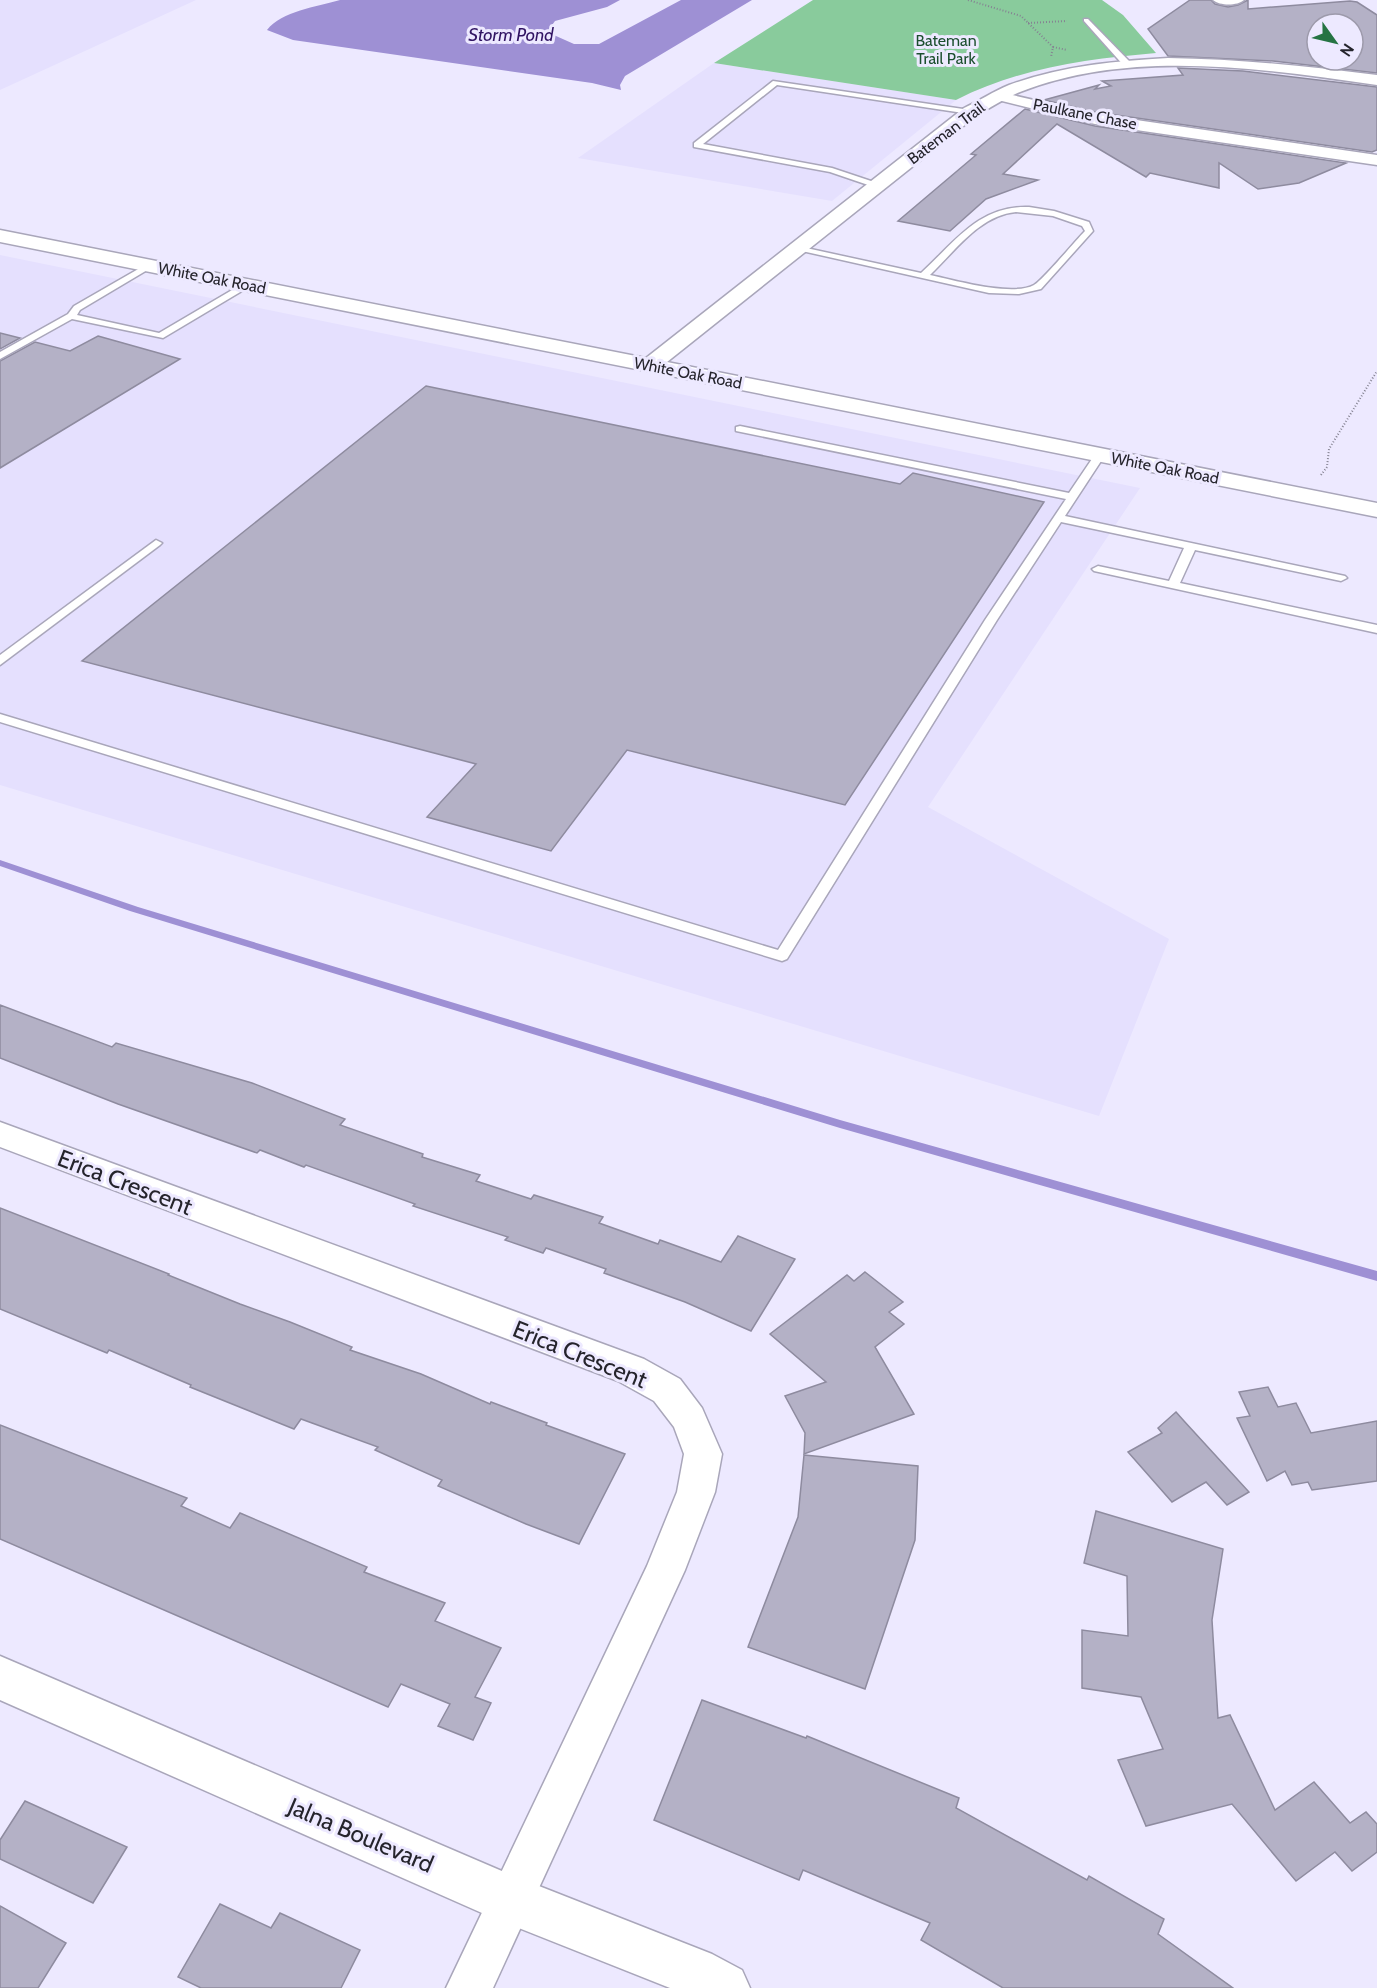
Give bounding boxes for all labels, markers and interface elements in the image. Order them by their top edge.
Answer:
north arrow [1305,12,1365,72]
water label: Storm Pond [468,24,554,46]
park label: Bateman Trail Park [915,31,977,68]
text: N [1336,40,1358,60]
street label: Paulkane Chase [1032,95,1138,133]
street label: Bateman Trail [904,98,989,168]
street label: White Oak Road [156,258,268,298]
street label: White Oak Road [632,353,744,393]
street label: White Oak Road [1109,448,1221,488]
street label: Erica Crescent [54,1143,196,1221]
street label: Erica Crescent [509,1314,651,1394]
street label: Jalna Boulevard [283,1791,438,1879]

